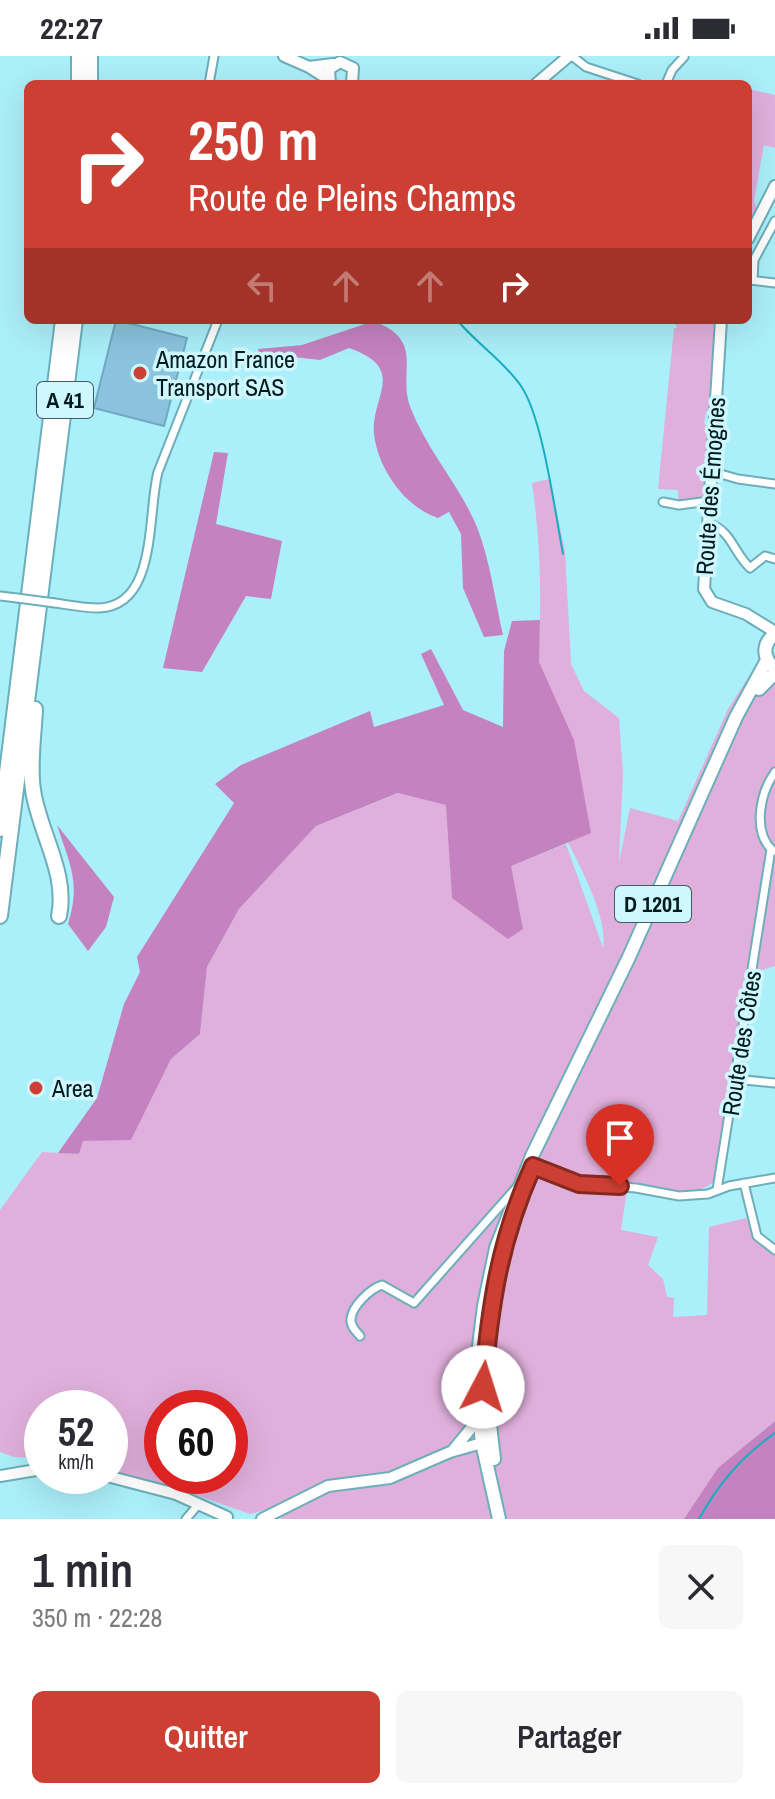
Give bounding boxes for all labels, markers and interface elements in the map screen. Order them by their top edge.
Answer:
text: 22:27 [40,8,103,48]
text: 250 m [188,102,318,177]
icon: right [56,112,160,216]
text: Route de Pleins Champs [188,174,516,222]
icon: left [240,264,284,308]
icon: ahead [324,264,368,308]
icon: ahead [408,264,452,308]
icon: right [492,264,536,308]
place label: Amazon France Transport SAS [155,343,295,403]
marker: Amazon France Transport SAS [131,364,149,382]
road number: A 41 [37,382,93,418]
street label: Route des Émognes [688,396,732,576]
road number: D 1201 [615,886,691,922]
street label: Route des Côtes [714,968,768,1118]
place label: Area [51,1072,94,1104]
marker: Area [27,1079,45,1097]
pin [586,1104,654,1186]
icon: arrive [598,1116,642,1160]
position arrow [441,1345,525,1429]
speed limit sign: 60 [144,1390,248,1494]
text: 52 [58,1405,94,1458]
text: km/h [58,1448,94,1475]
text: 1 min [32,1537,133,1602]
button: close [659,1545,743,1629]
text: 350 m · 22:28 [32,1600,162,1635]
button: Quitter [32,1691,380,1783]
button: Partager [396,1691,743,1783]

